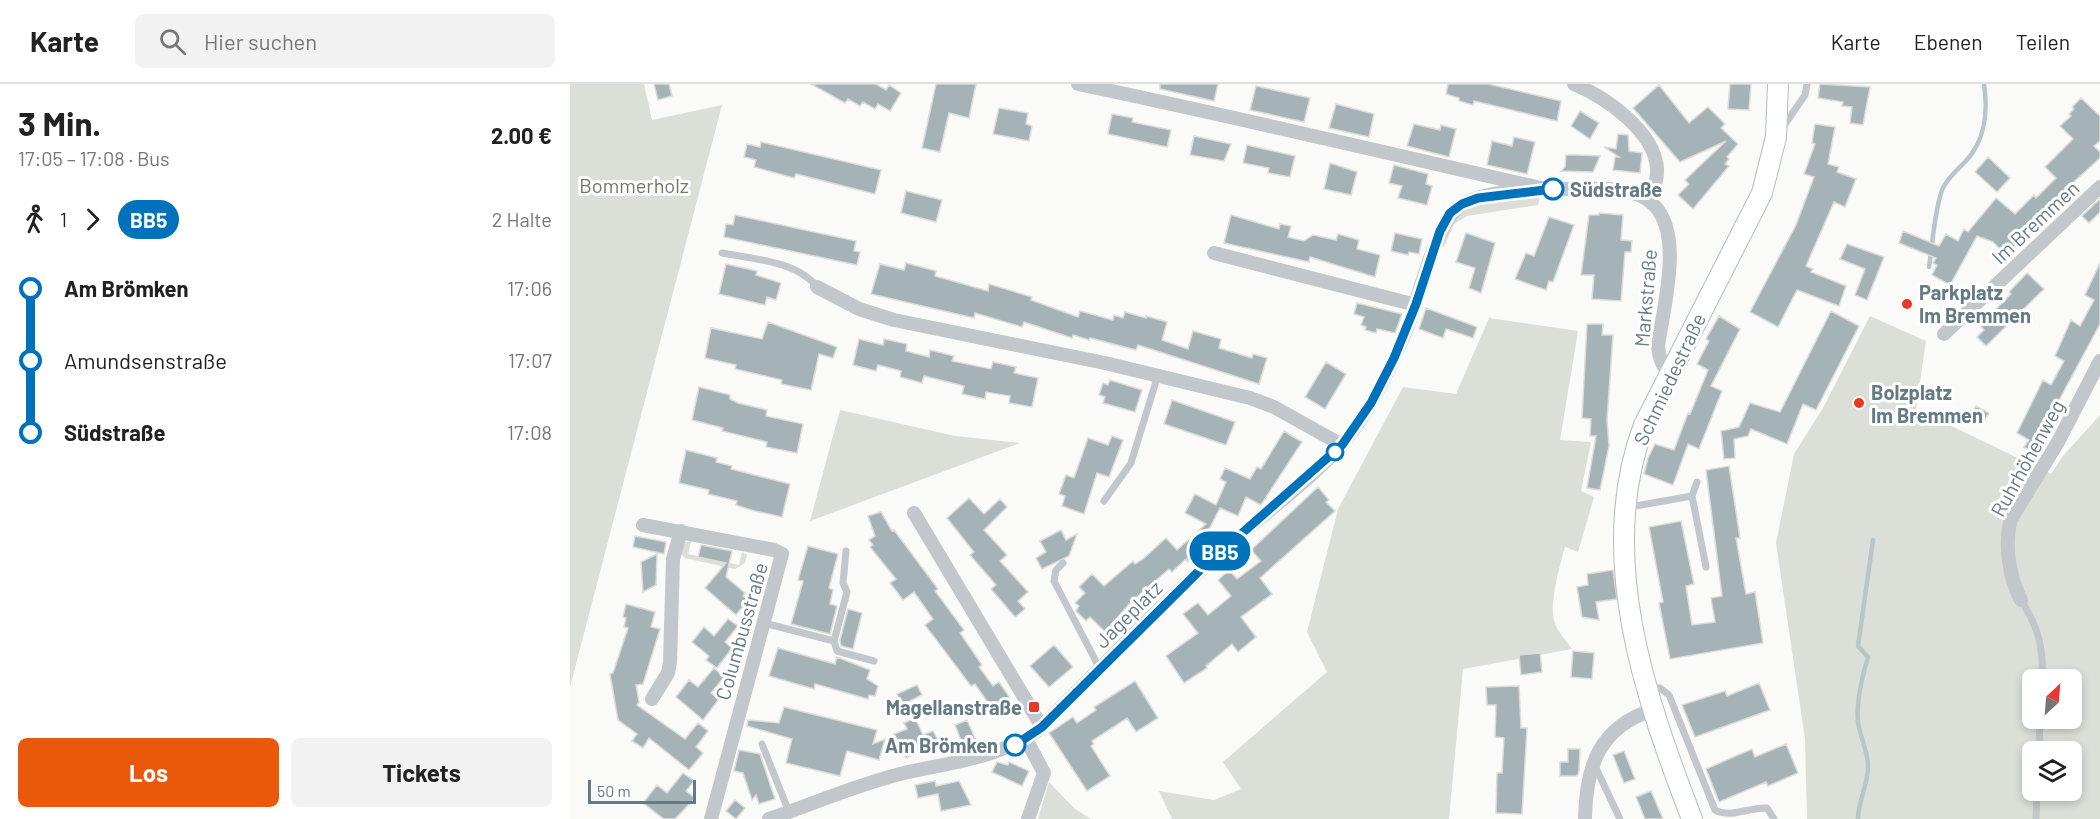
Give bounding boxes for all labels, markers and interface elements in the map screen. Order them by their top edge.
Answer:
search box [135,14,555,68]
text: Karte [30,24,99,58]
icon: search [156,25,189,58]
text: Hier suchen [204,28,317,54]
text: Karte [1831,29,1881,54]
text: Ebenen [1914,29,1983,54]
text: Teilen [2016,29,2070,54]
text: 3 Min. [18,103,101,143]
text: 2.00 € [491,122,552,148]
text: 17:05 – 17:08 · Bus [18,146,170,170]
park label: Bommerholz [579,173,689,197]
street label: Im Bremmen [1986,176,2084,268]
place label: Südstraße [1570,177,1662,201]
marker: Südstraße [1542,178,1564,200]
icon: walk [18,203,51,236]
icon: forward [76,203,109,236]
text: 1 [60,207,67,231]
text: BB5 [130,207,167,232]
text: 2 Halte [492,207,552,231]
street label: Markstraße [1629,248,1661,348]
text: Am Brömken [64,275,189,301]
text: 17:06 [507,276,552,300]
place label: Parkplatz Im Bremmen [1919,280,2031,327]
marker: Parkplatz Im Bremmen [1900,297,1914,311]
street label: Schmiedestraße [1628,309,1710,449]
text: Amundsenstraße [64,347,227,373]
text: 17:07 [508,348,552,372]
place label: Bolzplatz Im Bremmen [1871,380,1983,427]
street label: Ruhrhöhenweg [1985,395,2069,521]
marker: Bolzplatz Im Bremmen [1852,396,1866,410]
text: Südstraße [64,419,166,445]
text: 17:08 [507,420,552,444]
unlabelled marker [1326,443,1344,461]
line badge: BB5 [1186,532,1254,570]
text: BB5 [1201,539,1239,564]
street label: Columbusstraße [710,559,772,703]
street label: Jageplatz [1089,575,1167,653]
north arrow [2022,669,2082,729]
map controls [2022,669,2082,801]
place label: Magellanstraße [886,695,1022,719]
marker: Magellanstraße [1027,700,1041,714]
place label: Am Brömken [885,733,998,757]
marker: Am Brömken [1004,734,1026,756]
button: Los [18,738,279,807]
button: Tickets [291,738,552,807]
button: layers [2022,741,2082,801]
scale bar [588,777,696,804]
text: 50 m [597,781,631,800]

